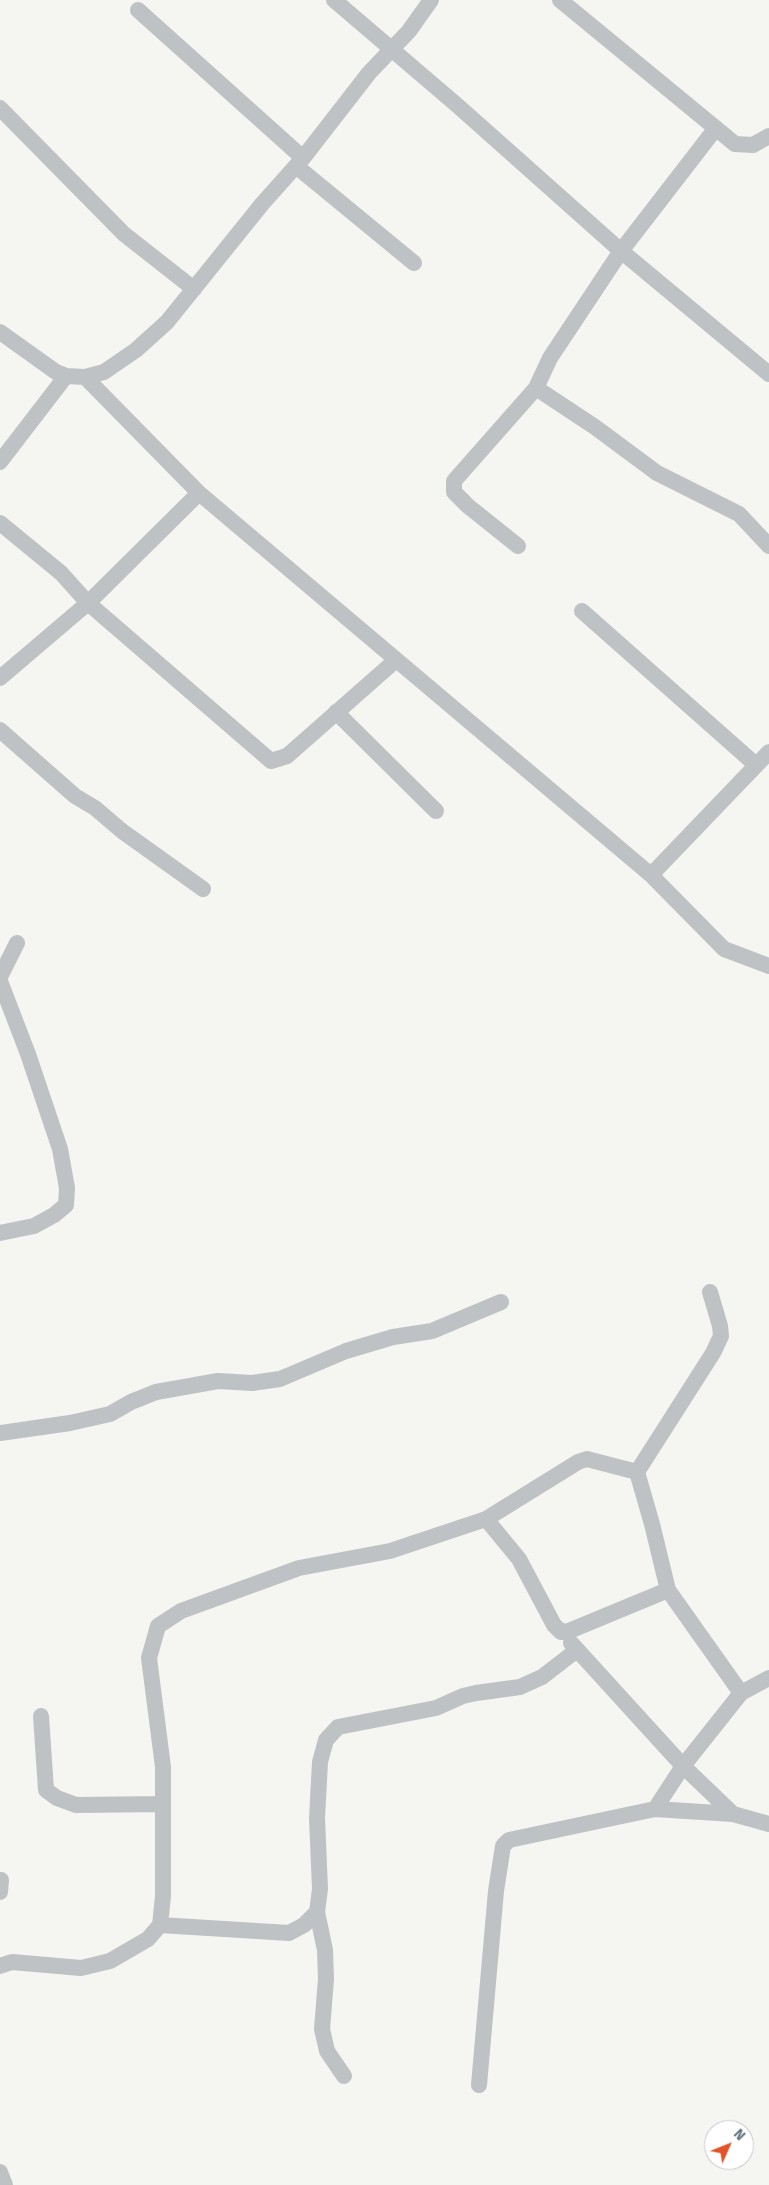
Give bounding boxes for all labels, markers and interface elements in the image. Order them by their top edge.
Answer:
north arrow [704,2120,754,2170]
text: N [730,2126,749,2144]

